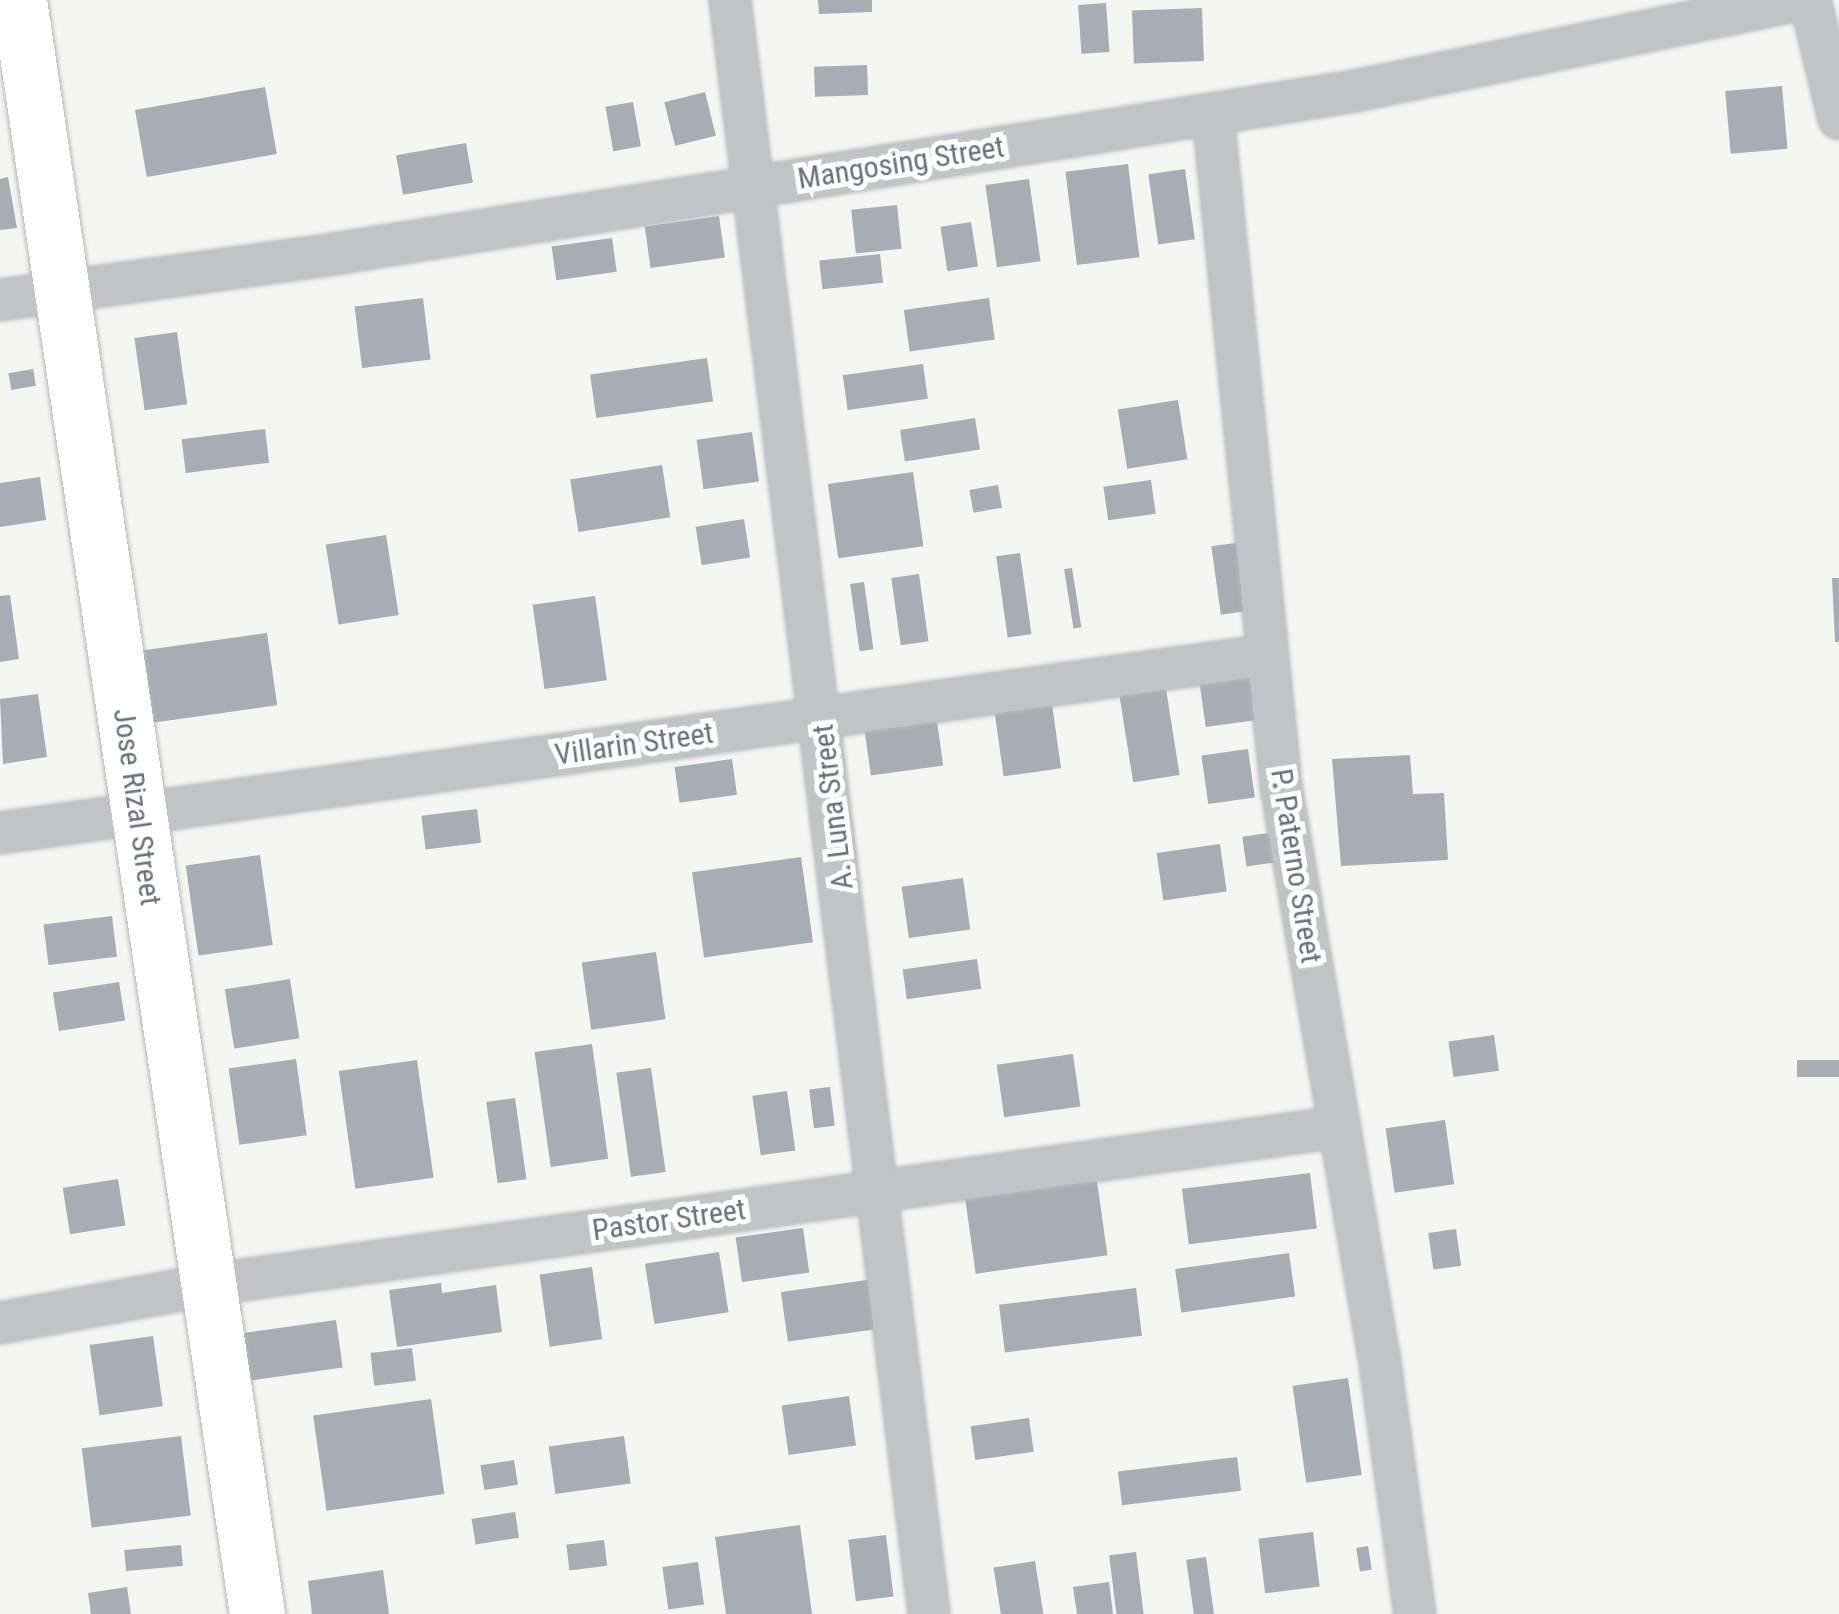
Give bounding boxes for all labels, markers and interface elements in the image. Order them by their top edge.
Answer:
street label: Mangosing Street [795,129,1007,197]
street label: Jose Rizal Street [105,706,169,908]
street label: Villarin Street [552,715,716,773]
street label: A. Luna Street [805,722,861,892]
street label: P. Paterno Street [1263,766,1329,966]
street label: Pastor Street [590,1191,748,1249]

